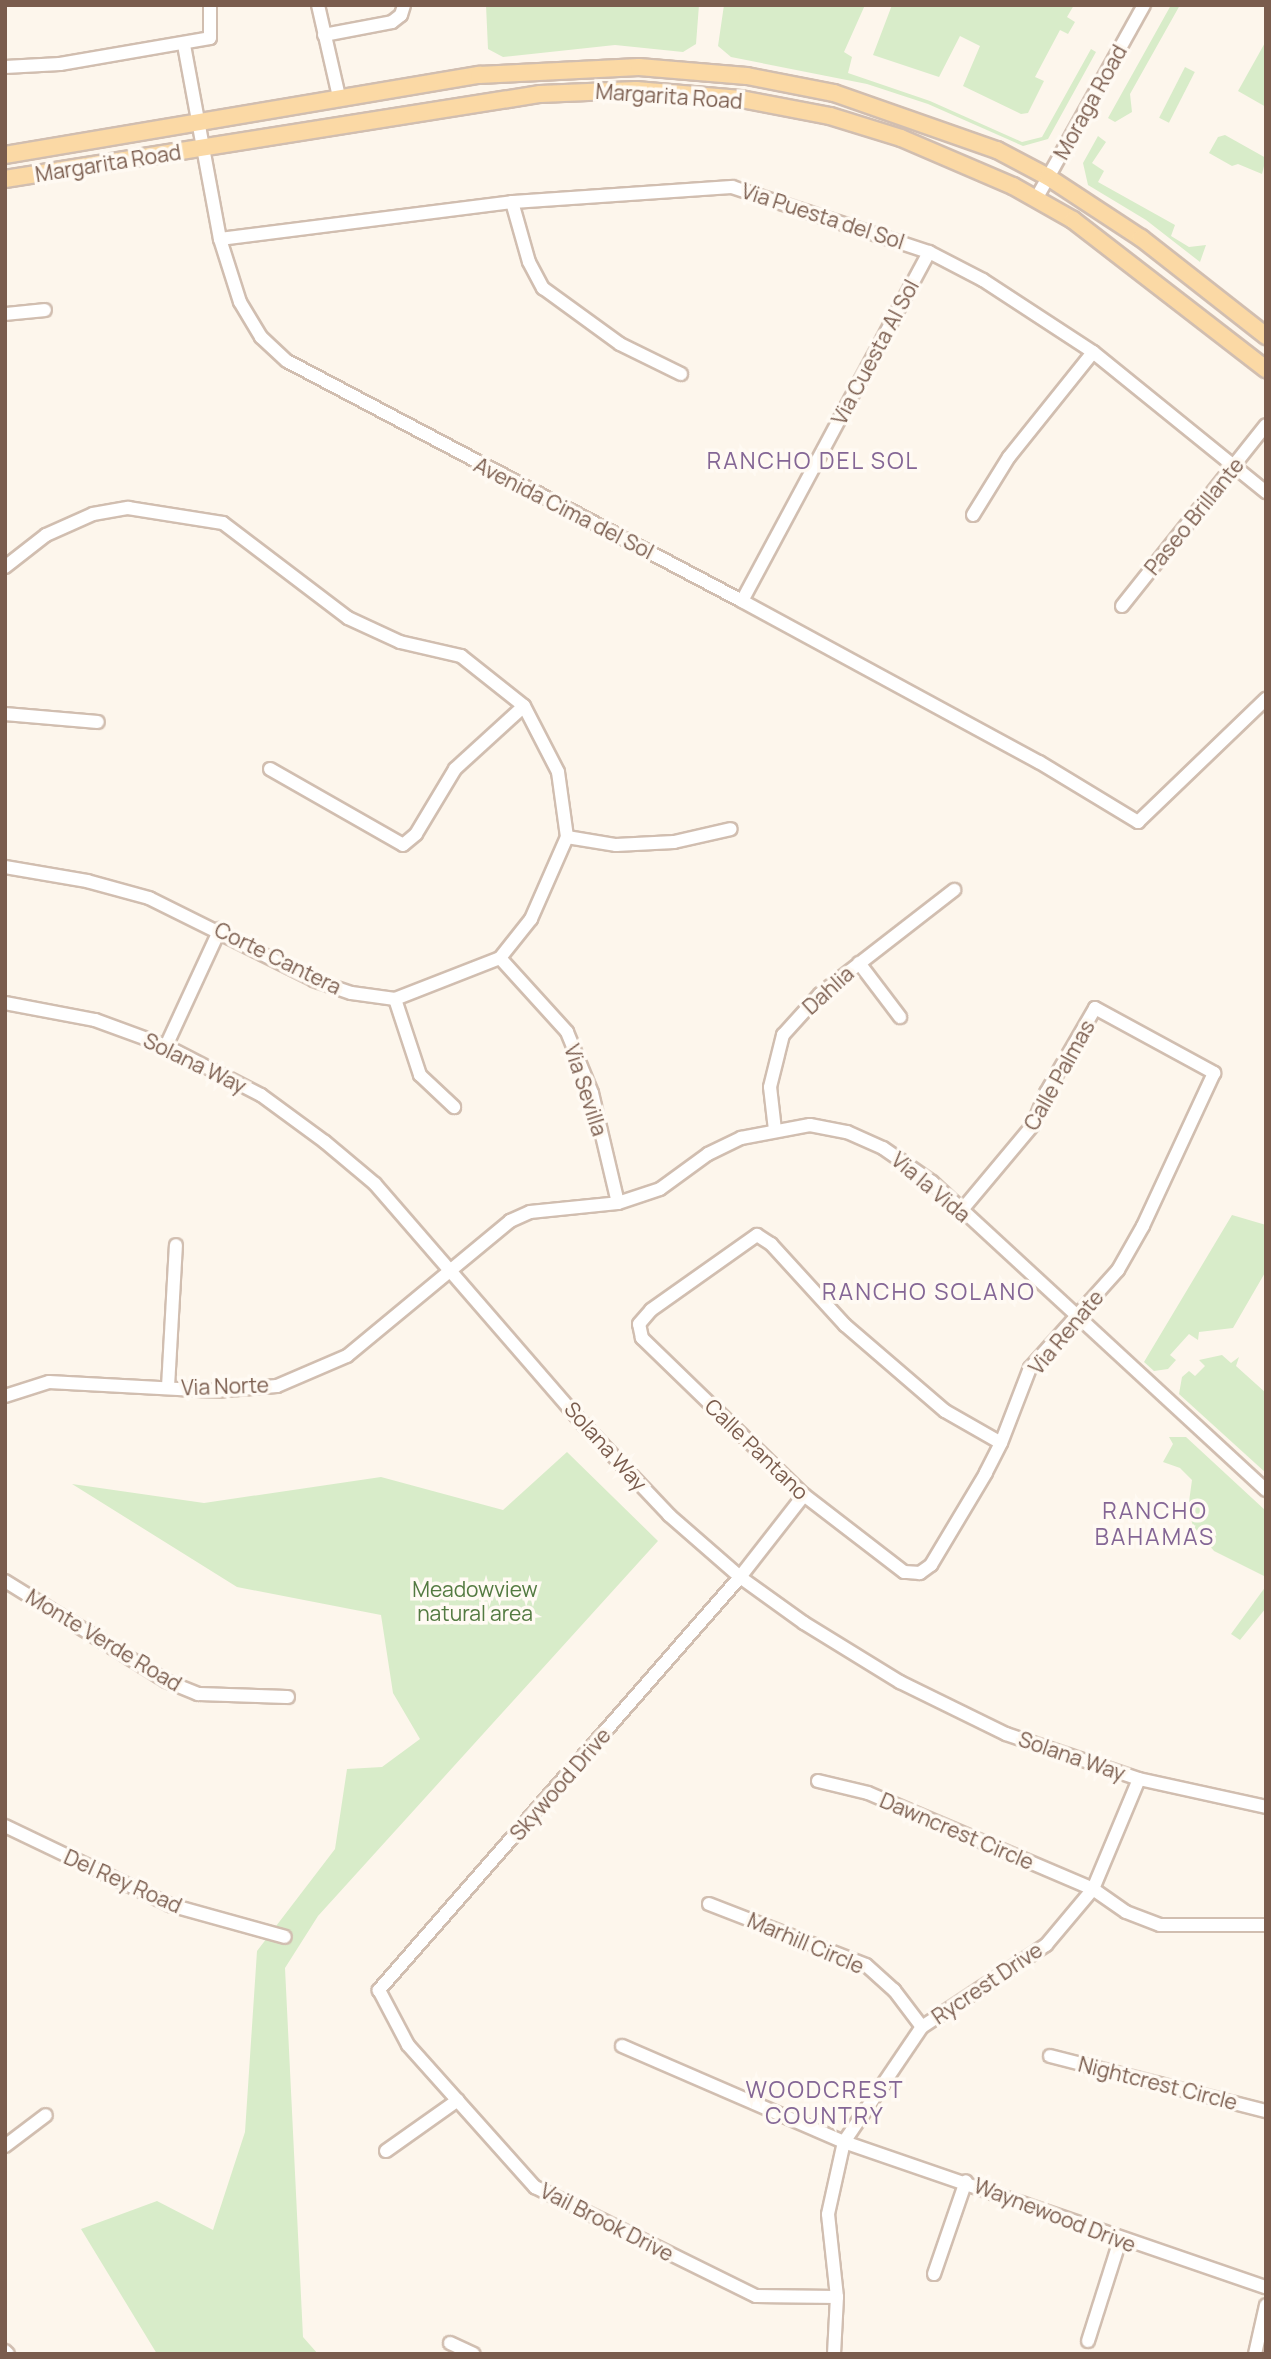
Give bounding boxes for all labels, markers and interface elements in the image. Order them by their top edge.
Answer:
street label: Moraga Road [1048,40,1132,164]
street label: Margarita Road [595,78,743,114]
street label: Margarita Road [33,139,183,187]
street label: Via Puesta del Sol [738,178,908,254]
street label: Via Cuesta Al Sol [826,275,924,429]
district label: RANCHO DEL SOL [708,446,918,474]
street label: Avenida Cima del Sol [470,452,658,564]
street label: Paseo Brillante [1139,452,1249,580]
street label: Corte Cantera [211,916,345,1000]
street label: Dahlia [797,961,859,1019]
street label: Calle Palmas [1018,1015,1100,1135]
street label: Solana Way [140,1027,250,1099]
street label: Via Sevilla [559,1041,613,1139]
street label: Via la Vida [886,1147,976,1227]
district label: RANCHO SOLANO [824,1277,1034,1305]
street label: Via Renate [1023,1285,1109,1379]
street label: Via Norte [181,1372,269,1400]
street label: Calle Pantano [700,1393,814,1505]
street label: Solana Way [559,1396,653,1496]
district label: RANCHO BAHAMAS [1096,1496,1214,1550]
park label: Meadowview natural area [412,1576,538,1626]
street label: Monte Verde Road [22,1584,186,1696]
street label: Skywood Drive [504,1723,616,1845]
street label: Solana Way [1015,1726,1129,1786]
street label: Dawncrest Circle [876,1787,1038,1875]
street label: Del Rey Road [60,1844,186,1918]
street label: Marhill Circle [744,1907,868,1979]
street label: Rycrest Drive [927,1937,1047,2029]
street label: Nightcrest Circle [1076,2051,1240,2115]
district label: WOODCREST COUNTRY [747,2075,903,2129]
street label: Waynewood Drive [970,2173,1140,2257]
street label: Vail Brook Drive [536,2178,678,2266]

